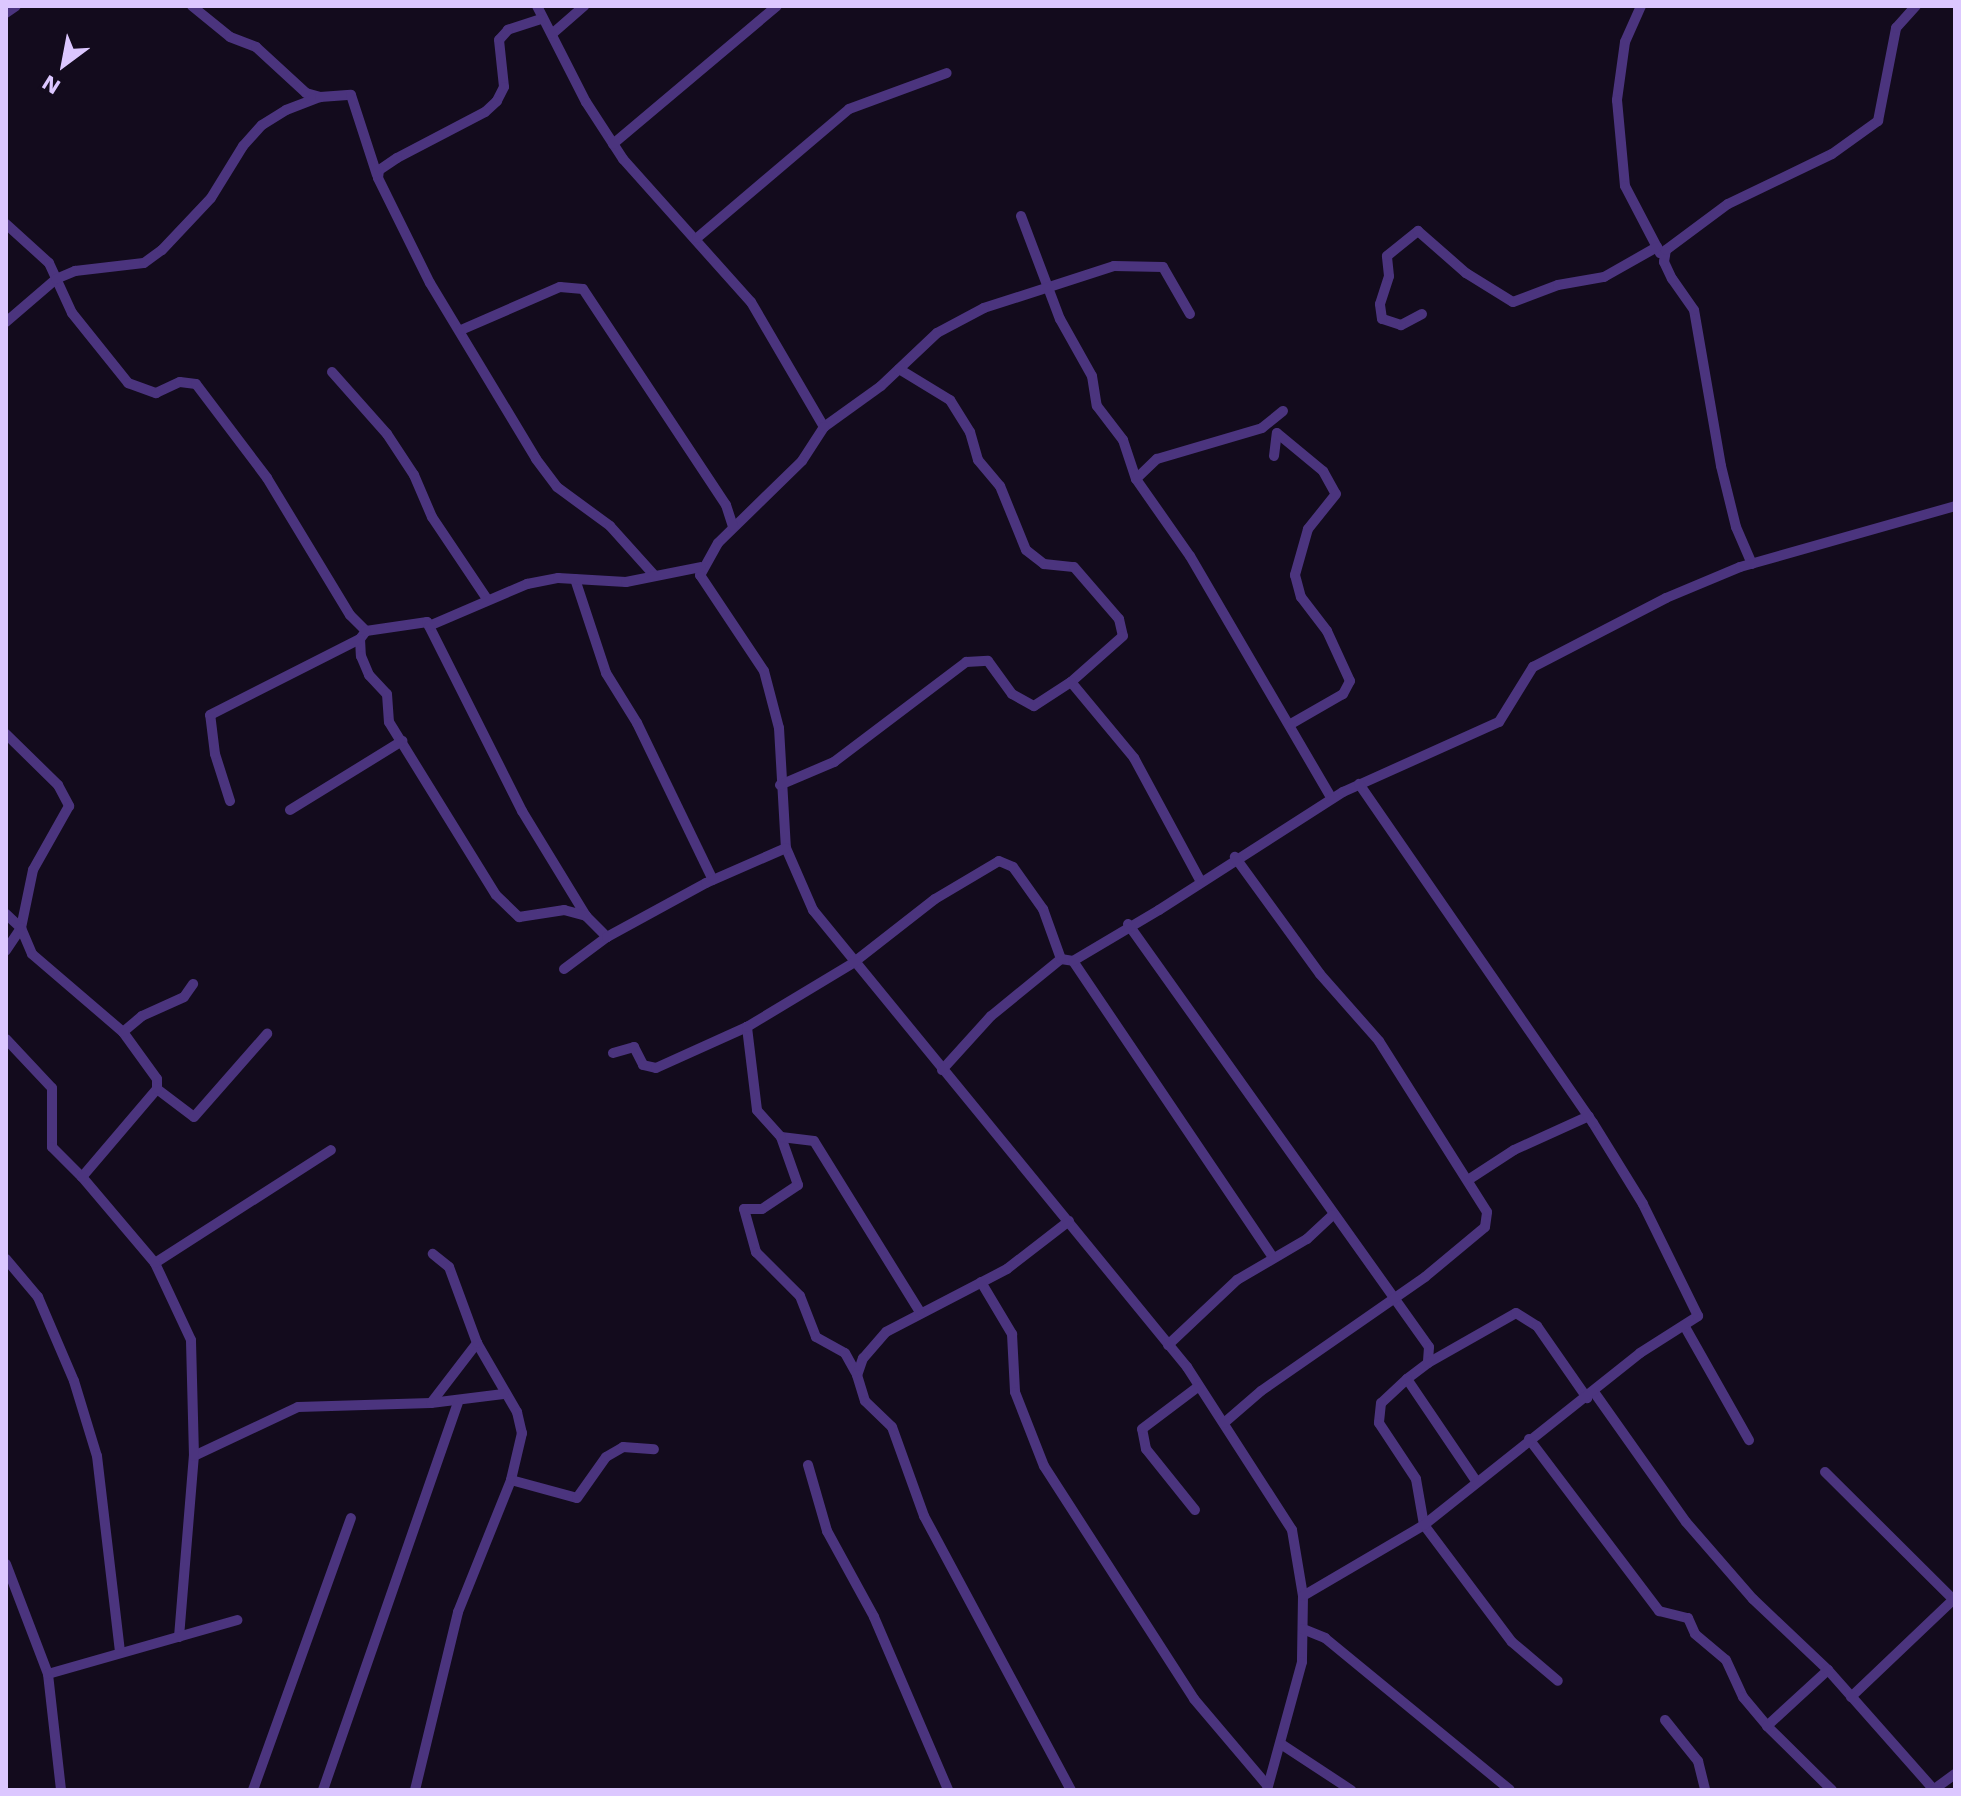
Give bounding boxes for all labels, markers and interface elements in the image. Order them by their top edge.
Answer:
north arrow [24,24,104,104]
text: N [37,70,65,100]

